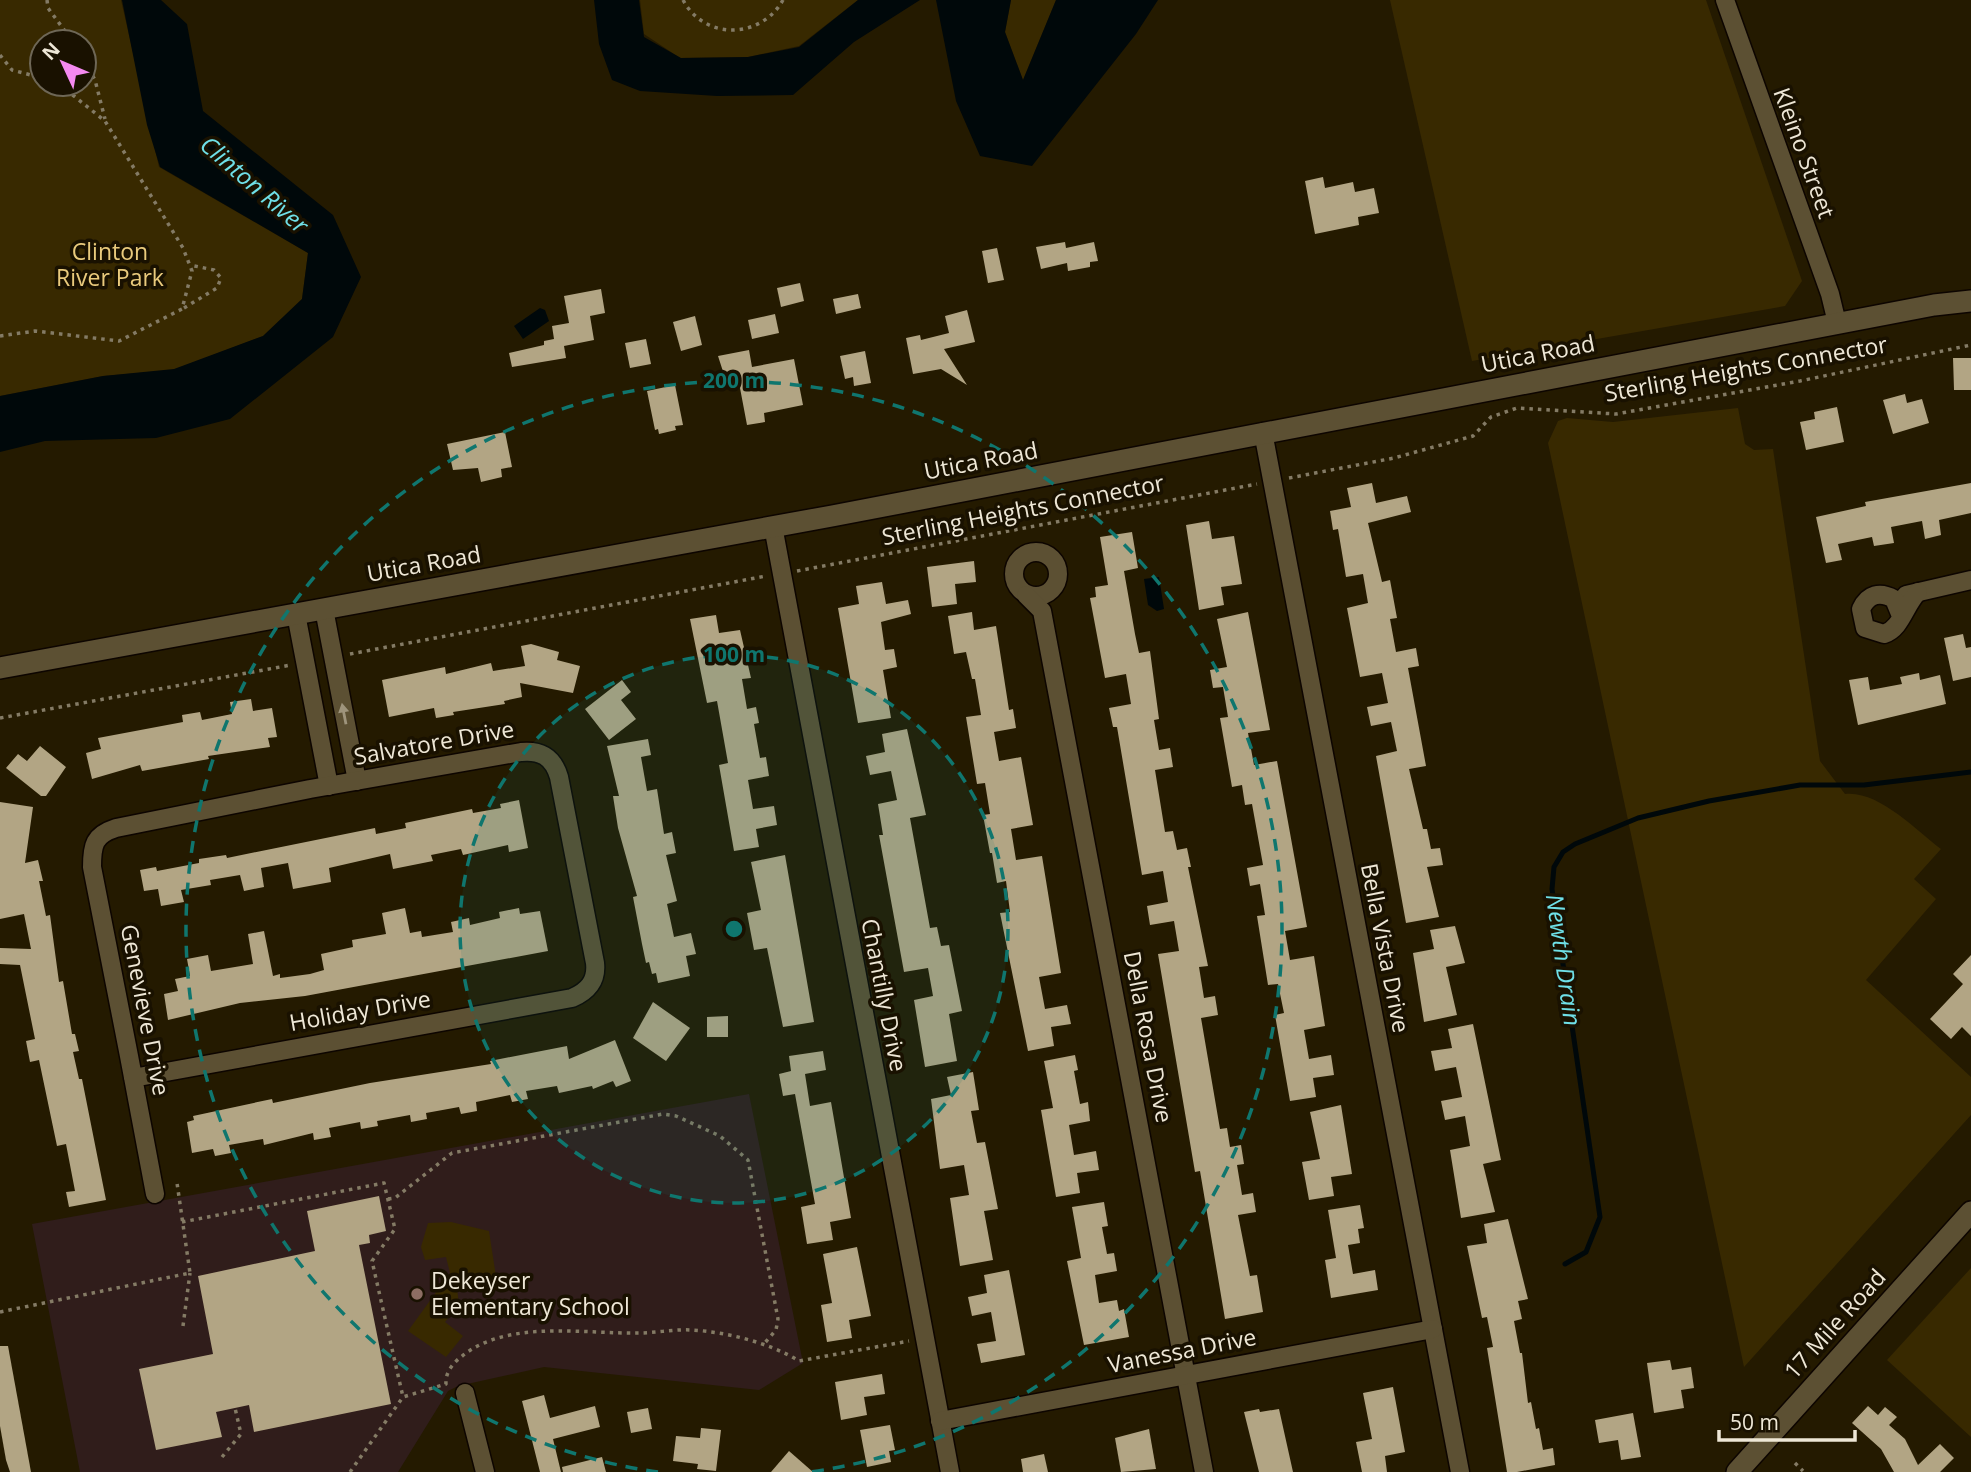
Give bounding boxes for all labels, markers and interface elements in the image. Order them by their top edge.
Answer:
north arrow [28,28,98,98]
text: N [36,37,65,66]
street label: Kleino Street [1767,83,1843,222]
water label: Clinton River [194,128,317,241]
park label: Clinton River Park [56,235,164,293]
street label: Utica Road [1478,326,1598,380]
street label: Sterling Heights Connector [1602,327,1890,409]
text: 200 m [703,366,765,394]
street label: Utica Road [921,433,1041,487]
street label: Sterling Heights Connector [879,466,1167,552]
street label: Utica Road [364,537,483,589]
text: 100 m [703,640,765,668]
one-way arrow [338,703,349,725]
street label: Salvatore Drive [351,712,516,772]
street label: Bella Vista Drive [1354,860,1418,1035]
water label: Newth Drain [1539,892,1590,1028]
street label: Chantilly Drive [854,916,915,1074]
centre of rings [722,917,746,941]
street label: Genevieve Drive [114,922,178,1098]
street label: Della Rosa Drive [1117,948,1181,1125]
street label: Holiday Drive [287,982,433,1038]
street label: 17 Mile Road [1776,1261,1892,1385]
place label: Dekeyser Elementary School [431,1264,630,1322]
marker: Dekeyser Elementary School [409,1286,425,1302]
street label: Vanessa Drive [1105,1320,1259,1380]
scale bar [1719,1398,1856,1442]
text: 50 m [1730,1408,1779,1436]

